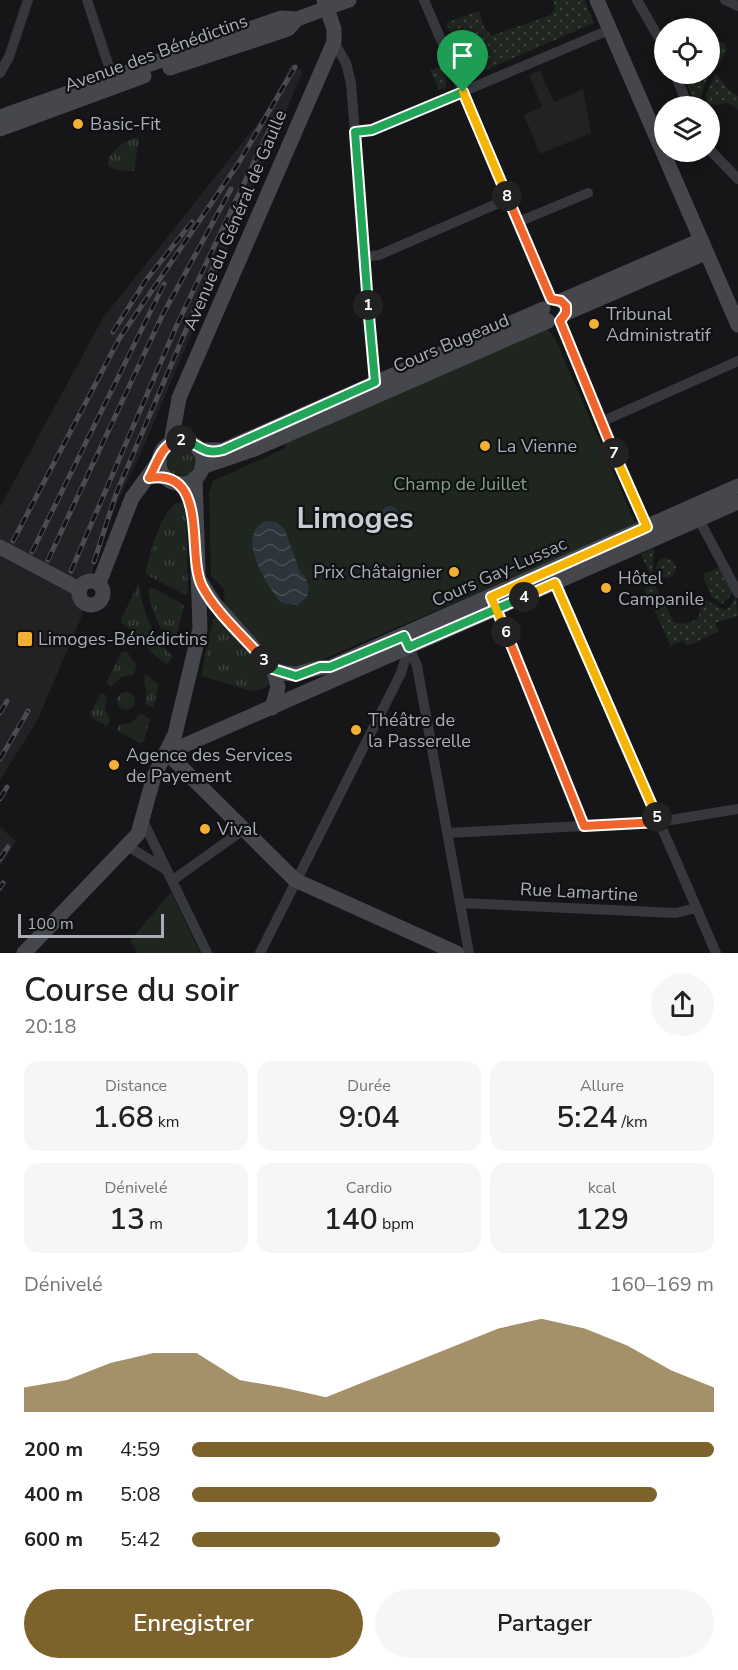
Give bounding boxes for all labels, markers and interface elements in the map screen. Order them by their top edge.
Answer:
street label: Avenue des Bénédictins [61,9,251,97]
map controls [654,18,720,162]
button: locate [654,18,720,84]
pin [437,30,488,92]
icon: arrive [446,39,479,72]
button: layers [654,96,720,162]
street label: Avenue du Général de Gaulle [178,106,292,334]
place label: Basic-Fit [90,112,161,136]
marker: Basic-Fit [71,117,85,131]
pin: 8 [492,181,522,211]
text: 8 [502,185,512,207]
pin: 1 [353,290,383,320]
text: 1 [363,294,373,316]
place label: Tribunal Administratif [606,302,712,347]
street label: Cours Bugeaud [389,308,513,378]
marker: Tribunal Administratif [587,317,601,331]
pin: 2 [166,425,196,455]
text: 2 [176,429,186,451]
place label: La Vienne [497,434,577,458]
pin: 7 [599,438,629,468]
marker: La Vienne [478,439,492,453]
text: 7 [609,442,619,464]
park label: Champ de Juillet [393,472,528,496]
district label: Limoges [296,498,414,539]
street label: Cours Gay-Lussac [428,532,570,612]
place label: Prix Châtaignier [313,560,443,584]
marker: Prix Châtaignier [447,565,461,579]
place label: Hôtel Campanile [618,566,704,611]
marker: Hôtel Campanile [599,581,613,595]
pin: 4 [509,582,539,612]
text: 4 [519,586,529,608]
pin: 6 [491,617,521,647]
text: 6 [501,621,511,643]
place label: Limoges-Bénédictins [38,627,208,651]
marker: Limoges-Bénédictins [16,630,34,648]
pin: 3 [249,645,279,675]
text: 3 [259,649,269,671]
place label: Théâtre de la Passerelle [368,708,471,753]
marker: Théâtre de la Passerelle [349,723,363,737]
place label: Agence des Services de Payement [126,743,293,788]
marker: Agence des Services de Payement [107,758,121,772]
pin: 5 [642,802,672,832]
text: 5 [652,806,662,828]
place label: Vival [216,817,258,841]
marker: Vival [198,822,212,836]
street label: Rue Lamartine [520,877,638,907]
scale bar [18,911,164,938]
text: 100 m [27,913,74,935]
text: Course du soir [24,968,239,1013]
button: share [651,973,714,1036]
text: 20:18 [24,1013,77,1040]
text: Distance [105,1075,167,1097]
text: Durée [347,1075,391,1097]
text: Allure [580,1075,624,1097]
text: 1.68 [93,1097,154,1138]
text: 9:04 [338,1097,400,1138]
text: 5:24 [556,1097,617,1138]
text: km [154,1111,179,1133]
text: /km [617,1111,648,1133]
text: Dénivelé [105,1177,168,1199]
text: Cardio [346,1177,392,1199]
text: kcal [588,1177,616,1199]
text: 13 [109,1199,145,1240]
text: 140 [324,1199,378,1240]
text: 129 [575,1199,629,1240]
text: m [145,1213,163,1235]
text: bpm [378,1213,414,1235]
text: Dénivelé [24,1271,103,1298]
text: 160–169 m [610,1271,714,1298]
text: 200 m [24,1436,83,1463]
text: 4:59 [120,1436,161,1463]
text: 400 m [24,1481,83,1508]
text: 5:08 [120,1481,161,1508]
text: 600 m [24,1526,83,1553]
text: 5:42 [120,1526,161,1553]
button: Enregistrer [24,1589,363,1658]
button: Partager [375,1589,714,1658]

